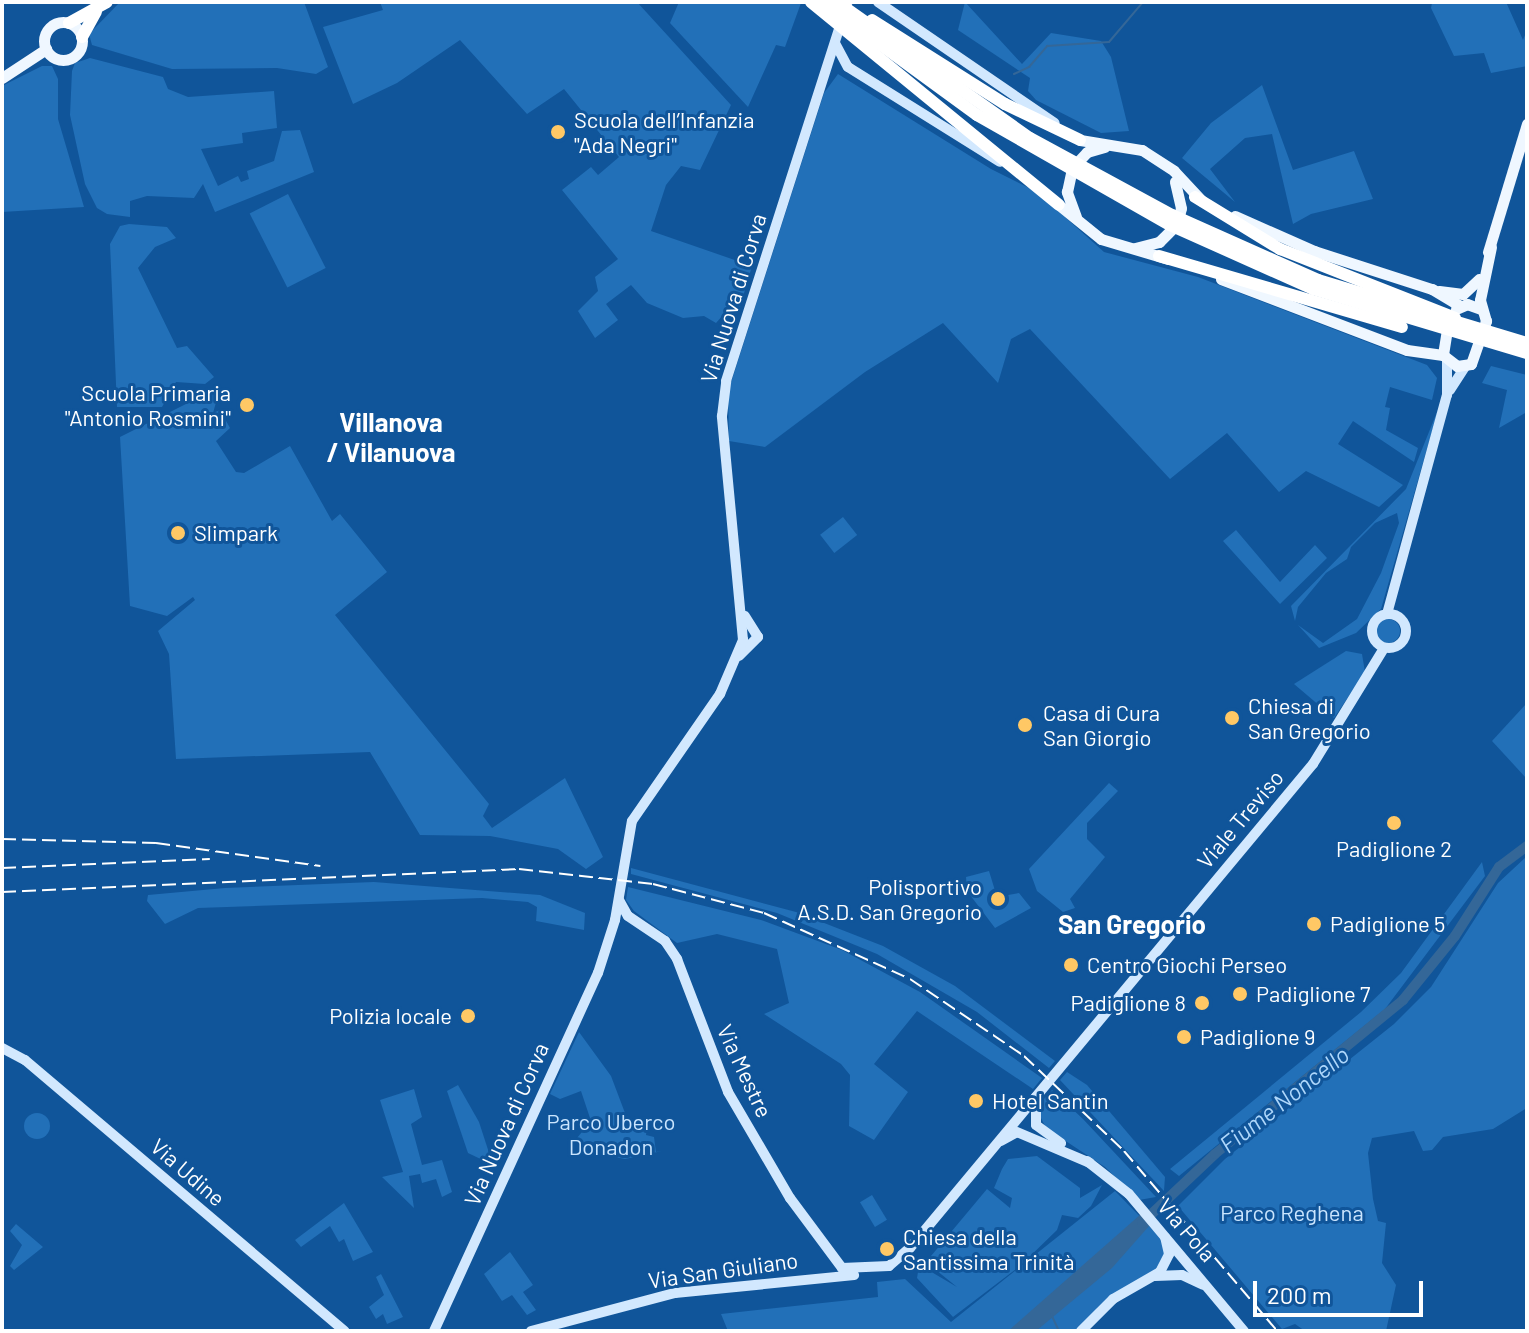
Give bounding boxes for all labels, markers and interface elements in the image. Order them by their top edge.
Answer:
place label: Scuola dell’Infanzia "Ada Negri" [574,106,754,158]
marker: Scuola dell’Infanzia "Ada Negri" [549,123,567,141]
street label: Via Nuova di Corva [695,210,771,386]
place label: Scuola Primaria "Antonio Rosmini" [65,379,231,430]
marker: Scuola Primaria "Antonio Rosmini" [238,396,256,414]
district label: Villanova / Vilanuova [326,406,456,468]
place label: Slimpark [194,520,278,546]
marker: Slimpark [169,524,187,542]
place label: Chiesa di San Gregorio [1248,692,1371,744]
place label: Casa di Cura San Giorgio [1043,699,1160,750]
marker: Chiesa di San Gregorio [1223,709,1241,727]
marker: Casa di Cura San Giorgio [1014,714,1036,736]
street label: Viale Treviso [1191,764,1289,874]
marker: Padiglione 2 [1385,814,1403,832]
place label: Padiglione 2 [1336,836,1452,862]
place label: Polisportivo A.S.D. San Gregorio [797,873,982,924]
marker: Polisportivo A.S.D. San Gregorio [989,890,1007,908]
district label: San Gregorio [1058,908,1206,940]
place label: Padiglione 5 [1330,911,1445,937]
marker: Padiglione 5 [1305,915,1323,933]
place label: Centro Giochi Perseo [1087,952,1287,978]
marker: Centro Giochi Perseo [1062,956,1080,974]
place label: Padiglione 7 [1256,981,1370,1007]
marker: Padiglione 7 [1231,985,1249,1003]
place label: Padiglione 8 [1070,990,1186,1016]
marker: Padiglione 8 [1193,994,1211,1012]
place label: Polizia locale [329,1003,452,1029]
marker: Polizia locale [459,1007,477,1025]
street label: Via Mestre [712,1020,778,1122]
place label: Padiglione 9 [1200,1024,1316,1050]
marker: Padiglione 9 [1175,1028,1193,1046]
street label: Via Nuova di Corva [458,1038,554,1210]
water label: Fiume Noncello [1213,1039,1355,1159]
place label: Hotel Santin [992,1088,1108,1114]
marker: Hotel Santin [967,1092,985,1110]
park label: Parco Uberco Donadon [547,1108,675,1160]
street label: Via Udine [146,1133,230,1211]
street label: Via Pola [1152,1193,1222,1267]
park label: Parco Reghena [1220,1200,1364,1226]
place label: Chiesa della Santissima Trinità [903,1223,1074,1274]
marker: Chiesa della Santissima Trinità [878,1240,896,1258]
street label: Via San Giuliano [646,1246,800,1294]
scale bar [1257,1265,1427,1315]
text: 200 m [1267,1280,1332,1309]

